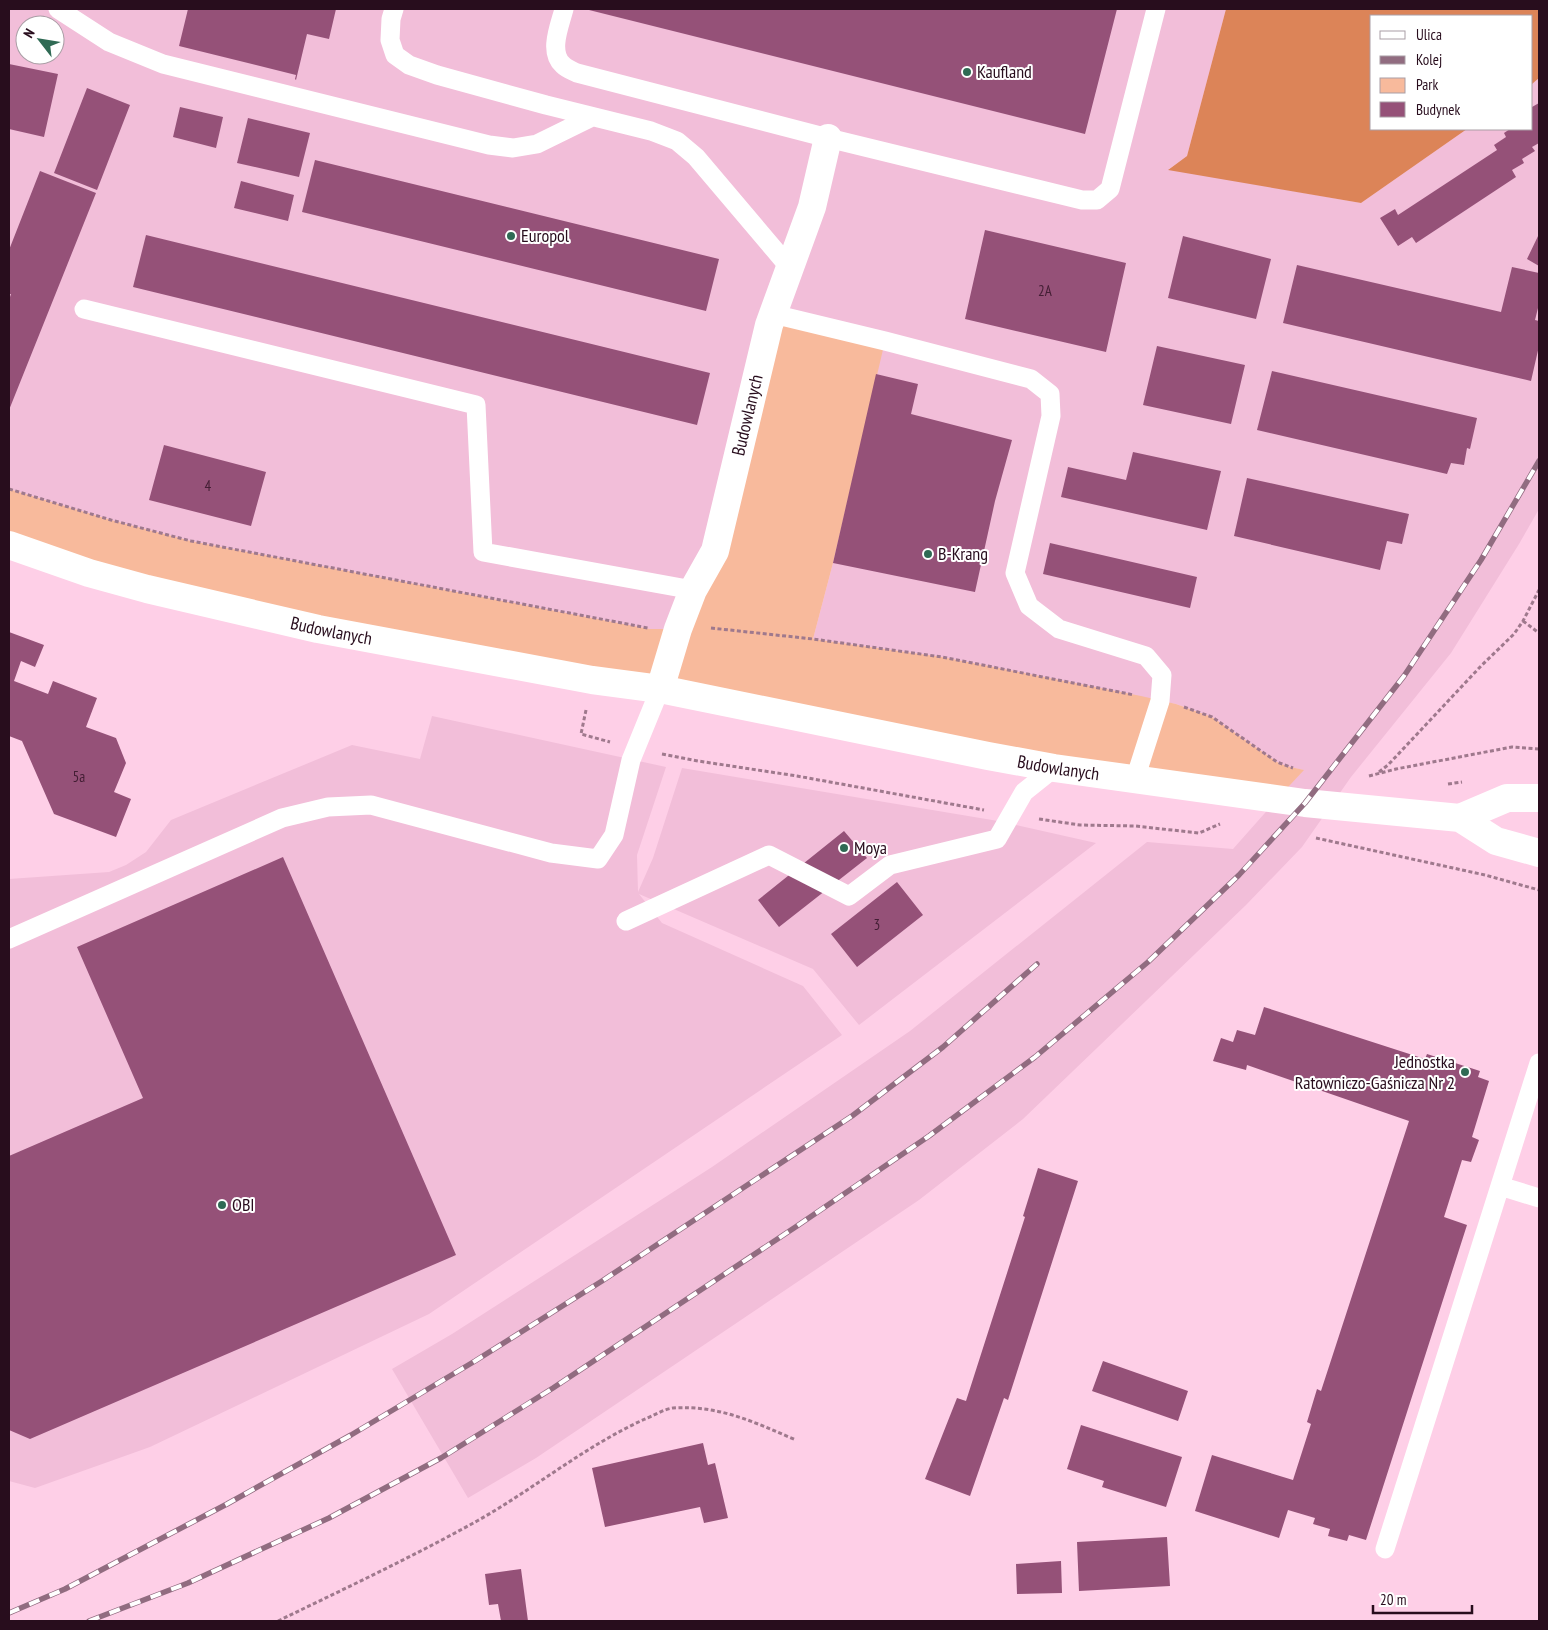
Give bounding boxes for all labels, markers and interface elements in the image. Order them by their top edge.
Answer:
north arrow [15,15,65,65]
legend [1370,15,1533,130]
text: N [19,25,39,41]
text: Ulica [1416,25,1442,44]
text: Kolej [1416,50,1442,69]
place label: Kaufland [977,60,1032,83]
marker: Kaufland [961,66,973,78]
text: Park [1416,75,1438,94]
text: Budynek [1416,100,1460,119]
place label: Europol [521,224,570,247]
marker: Europol [505,230,517,242]
house number: 2A [1038,281,1053,300]
street label: Budowlanych [726,372,768,458]
house number: 4 [205,476,212,495]
place label: B-Krang [938,542,988,565]
marker: B-Krang [922,548,934,560]
street label: Budowlanych [288,611,374,650]
street label: Budowlanych [1016,750,1101,785]
house number: 5a [73,767,85,786]
place label: Moya [854,836,887,859]
marker: Moya [838,842,850,854]
house number: 3 [874,915,880,934]
place label: Jednostka Ratowniczo-Gaśnicza Nr 2 [1295,1050,1455,1094]
marker: Jednostka Ratowniczo-Gaśnicza Nr 2 [1459,1066,1471,1078]
place label: OBI [232,1193,255,1216]
marker: OBI [216,1199,228,1211]
scale bar [1373,1582,1472,1614]
text: 20 m [1380,1590,1406,1609]

